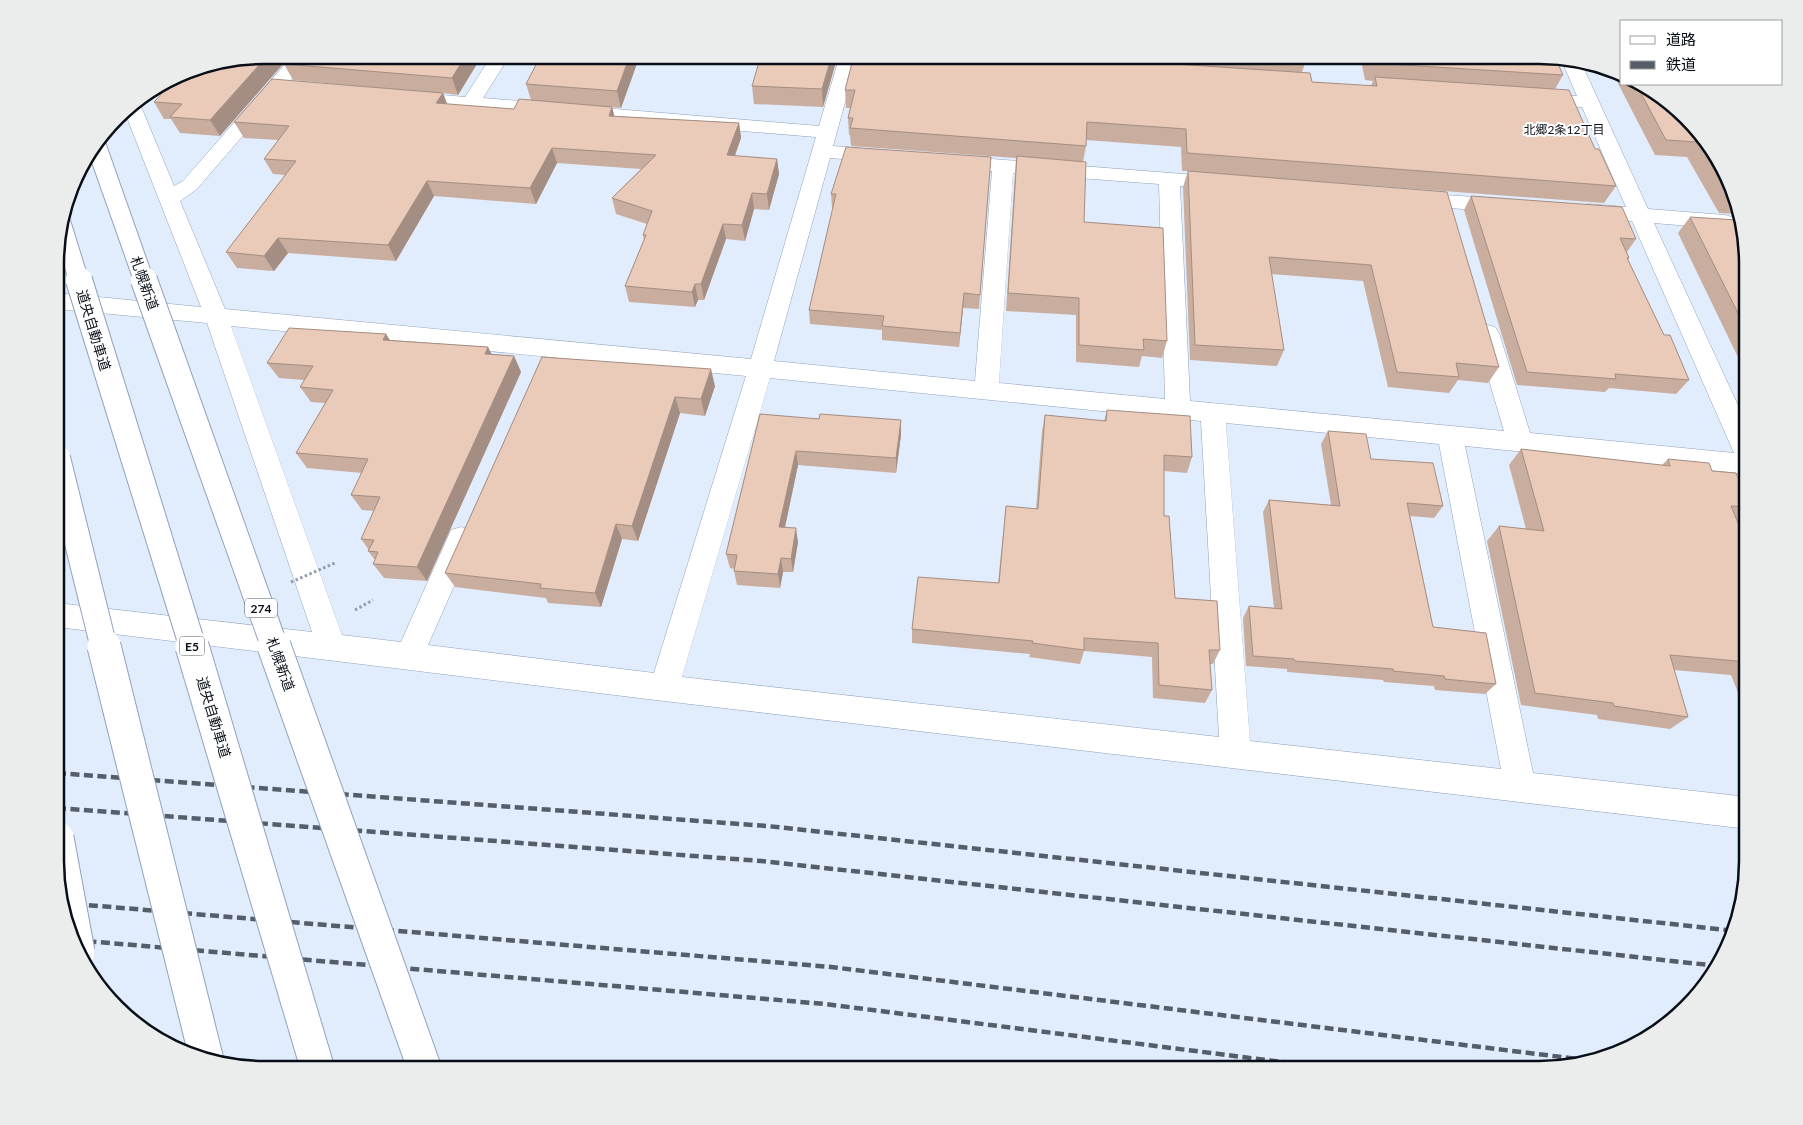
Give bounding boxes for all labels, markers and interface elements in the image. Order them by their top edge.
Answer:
legend [1620,20,1783,85]
text: 道路 [1666,30,1696,48]
text: 鉄道 [1666,55,1696,73]
district label: 北郷2条12丁目 [1524,122,1604,137]
street label: 札幌新道 [127,254,163,312]
street label: 道央自動車道 [74,287,114,373]
road number: 274 [245,598,277,618]
street label: 札幌新道 [263,635,299,693]
road number: E5 [180,636,204,656]
street label: 道央自動車道 [194,674,234,760]

